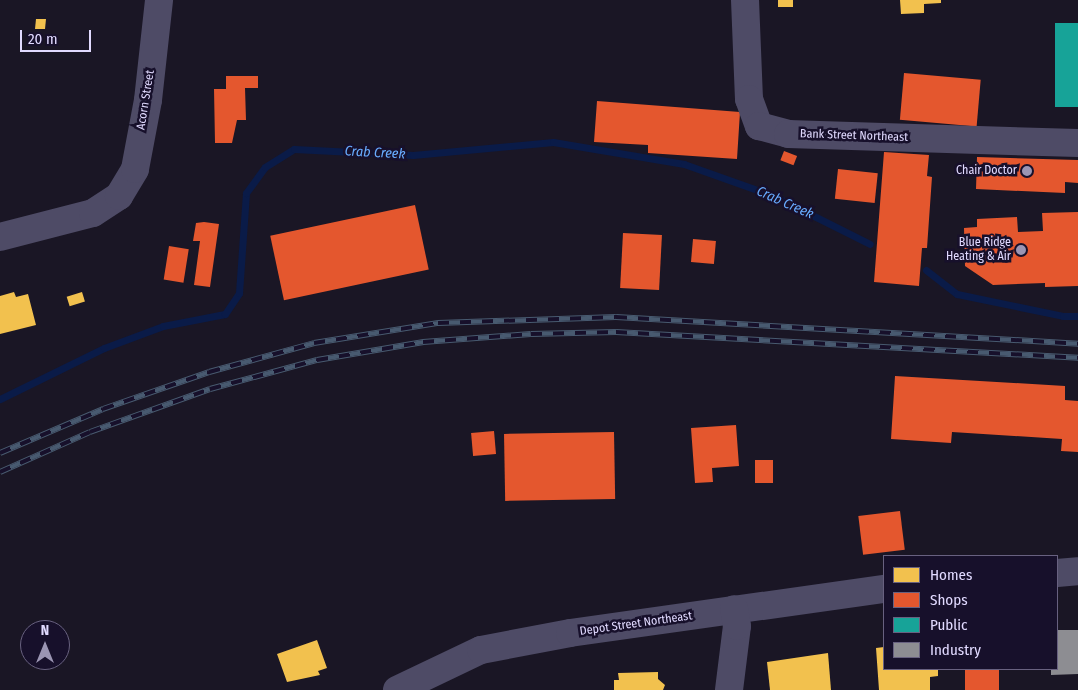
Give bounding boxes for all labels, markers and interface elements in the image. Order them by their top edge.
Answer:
scale bar [22,20,94,52]
text: 20 m [28,30,58,48]
street label: Acorn Street [134,69,158,131]
street label: Bank Street Northeast [800,127,908,145]
water label: Crab Creek [344,143,406,163]
place label: Chair Doctor [956,164,1017,178]
marker: Chair Doctor [1021,165,1033,177]
water label: Crab Creek [754,183,816,223]
place label: Blue Ridge Heating & Air [946,236,1011,264]
marker: Blue Ridge Heating & Air [1015,244,1027,256]
legend [883,555,1058,670]
text: Homes [930,566,972,584]
text: Shops [930,591,968,609]
street label: Depot Street Northeast [579,609,693,639]
text: Public [930,616,967,634]
north arrow [20,620,70,670]
text: N [41,622,49,639]
text: Industry [930,641,981,659]

